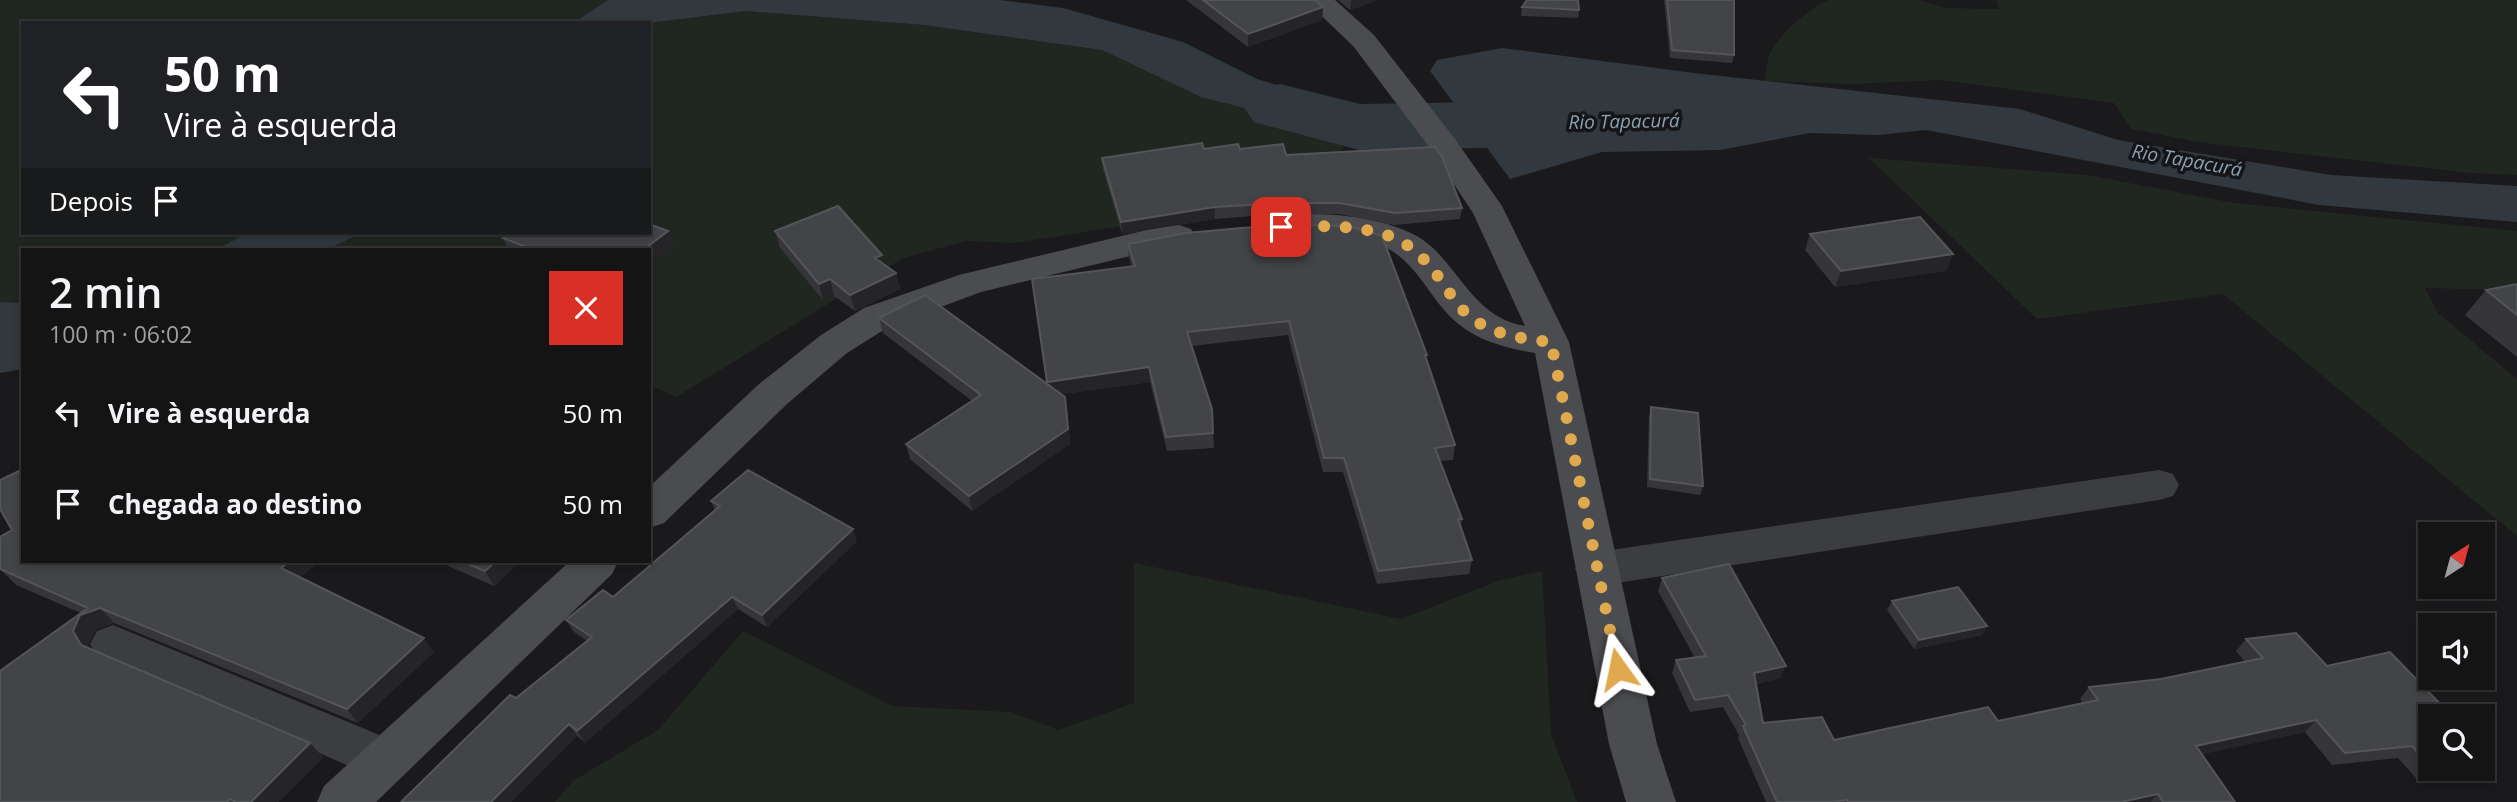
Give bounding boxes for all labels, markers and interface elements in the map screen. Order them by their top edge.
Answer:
text: 50 m [164,40,281,106]
icon: left [49,49,140,140]
text: Vire à esquerda [164,103,397,146]
water label: Rio Tapacurá [1568,107,1680,135]
water label: Rio Tapacurá [2130,138,2244,182]
icon: arrive [147,182,185,220]
text: Depois [49,183,133,219]
pin [1251,197,1311,257]
icon: arrive [1262,208,1300,246]
text: 2 min [49,263,162,320]
button: close [549,271,623,345]
text: 100 m · 06:02 [49,318,192,350]
icon: left [49,394,87,432]
text: Vire à esquerda [108,395,310,431]
text: 50 m [562,395,623,431]
icon: arrive [49,485,87,523]
text: Chegada ao destino [108,486,362,522]
text: 50 m [562,486,623,522]
north arrow [2418,522,2496,598]
map controls [2418,522,2495,781]
button: sound [2418,613,2495,690]
position arrow [1581,632,1655,706]
button: search [2418,704,2495,781]

